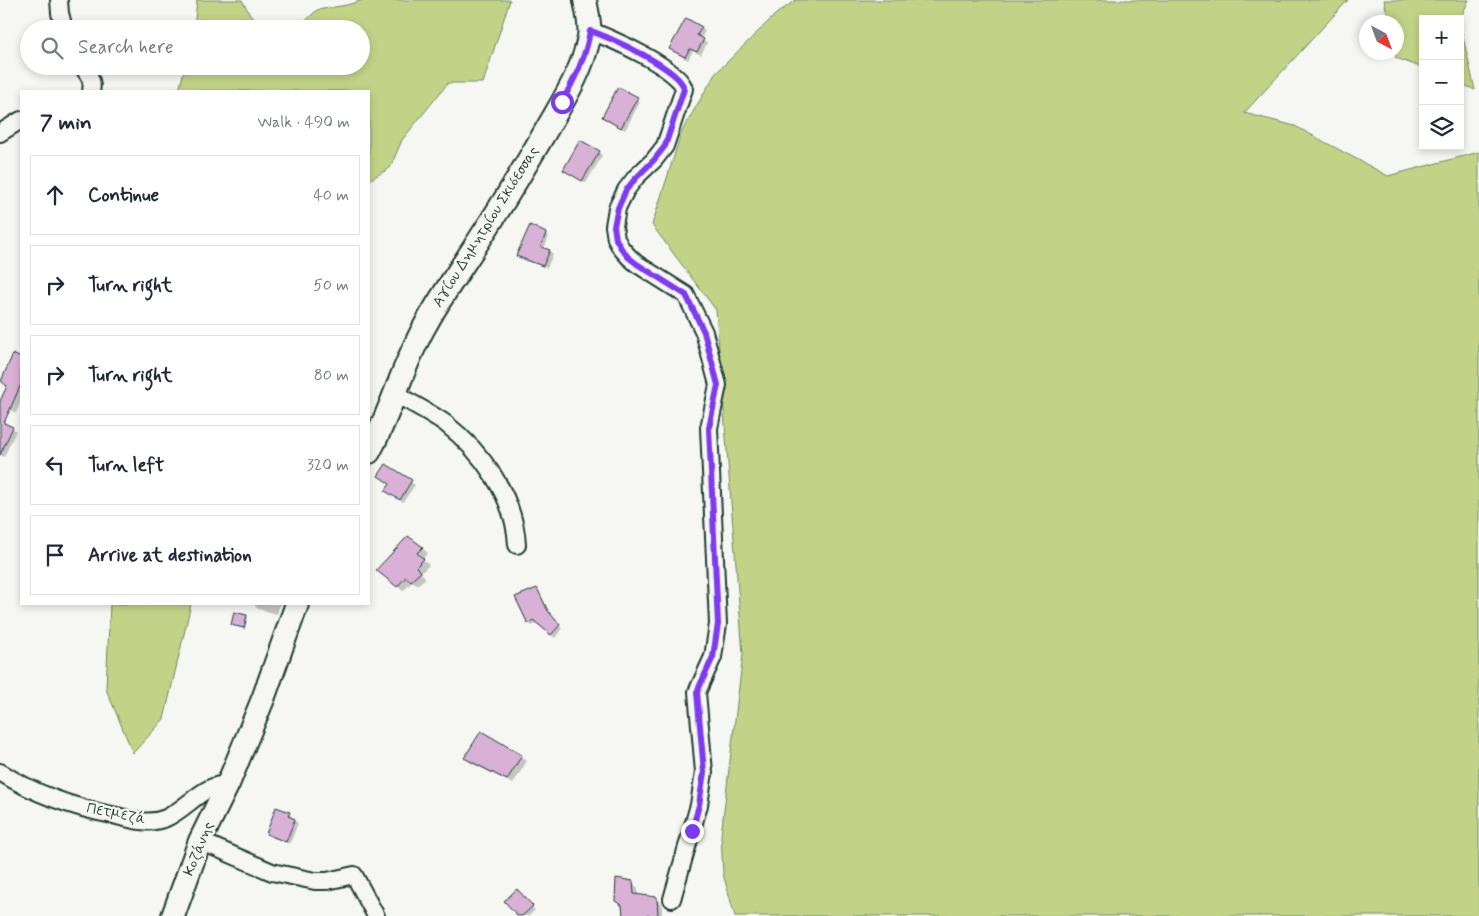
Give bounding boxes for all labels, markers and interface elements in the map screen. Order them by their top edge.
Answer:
north arrow [1359,15,1404,60]
map controls [1419,15,1464,150]
button: + [1419,15,1464,60]
search box [20,20,370,75]
icon: search [38,34,66,62]
text: Search here [78,35,174,60]
button: − [1419,60,1464,105]
route start [551,91,574,114]
button: layers [1419,105,1464,150]
text: 7 min [40,109,92,137]
text: Walk · 490 m [258,112,350,133]
street label: Αγίου Δημητρίου Σκιόεσσας [428,142,544,311]
icon: ahead [41,181,69,209]
text: Continue [88,183,159,208]
text: 40 m [313,185,349,206]
icon: right [41,271,69,299]
text: Turn right [88,273,172,298]
text: 50 m [313,275,349,296]
icon: right [41,361,69,389]
text: Turn right [88,363,172,388]
text: 80 m [314,365,349,386]
icon: left [41,451,69,479]
text: Turn left [88,453,164,478]
text: 320 m [307,455,349,476]
icon: arrive [41,541,69,569]
text: Arrive at destination [88,543,252,568]
street label: Πετμεζά [85,798,148,830]
street label: Κοζάνης [179,819,219,879]
route end [681,820,704,843]

